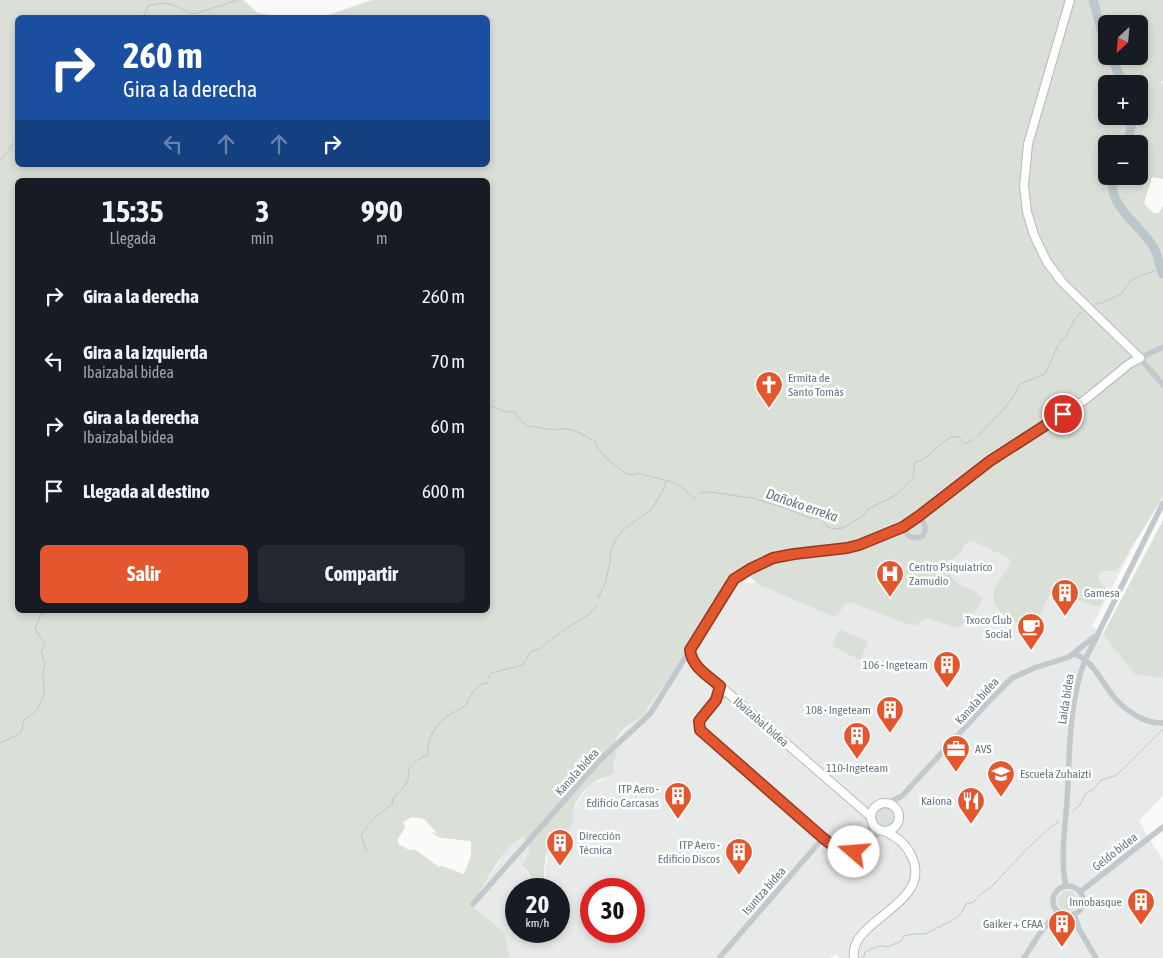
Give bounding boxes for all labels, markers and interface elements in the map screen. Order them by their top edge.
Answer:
north arrow [1098,15,1148,65]
map controls [1098,15,1148,185]
icon: right [40,35,105,100]
text: 260 m [123,35,202,75]
button: + [1098,75,1148,125]
text: Gira a la derecha [123,76,257,102]
icon: left [159,130,187,158]
icon: ahead [212,130,240,158]
icon: ahead [265,130,293,158]
icon: right [318,130,346,158]
button: − [1098,135,1148,185]
text: 15:35 [102,194,164,228]
text: 3 [255,194,269,228]
text: 990 [361,194,403,228]
text: Llegada [110,229,156,247]
text: min [251,229,274,247]
text: m [376,229,388,247]
icon: right [40,282,68,310]
text: Gira a la derecha [83,285,199,307]
text: 260 m [422,285,465,307]
text: Gira a la izquierda [83,341,208,363]
icon: left [40,347,68,375]
text: 70 m [431,350,465,372]
text: Ibaizabal bidea [83,363,174,381]
church icon: Ermita de Santo Tomás [754,370,784,409]
place label: Ermita de Santo Tomás [788,371,844,399]
pin [1042,393,1084,435]
icon: arrive [1049,400,1077,428]
text: Gira a la derecha [83,406,199,428]
icon: right [40,412,68,440]
text: 60 m [431,415,465,437]
text: Ibaizabal bidea [83,428,174,446]
icon: arrive [40,477,68,505]
text: Llegada al destino [83,480,210,502]
text: 600 m [422,480,465,502]
water label: Dañoko erreka [764,485,841,525]
button: Salir [40,545,248,603]
button: Compartir [258,545,465,603]
hospital icon: Centro Psiquiatrico Zamudio [875,559,905,598]
place label: Centro Psiquiatrico Zamudio [909,560,993,588]
building icon: Gamesa [1050,578,1080,617]
place label: Gamesa [1084,586,1120,600]
cafe icon: Txoco Club Social [1016,612,1046,651]
place label: Txoco Club Social [965,613,1013,641]
building icon: 106 - Ingeteam [932,650,962,689]
place label: 106 - Ingeteam [863,658,928,672]
street label: Laida bidea [1055,673,1077,725]
street label: Kanala bidea [952,675,1002,727]
street label: Ibaizabal bidea [731,694,791,750]
building icon: 108 - Ingeteam [875,695,905,734]
place label: 108 - Ingeteam [806,703,871,717]
building icon: 110-Ingeteam [842,721,872,760]
office icon: AVS [941,734,971,773]
place label: AVS [975,742,992,756]
street label: Kanala bidea [552,746,602,798]
school or university icon: Escuela Zuhaizti [986,759,1016,798]
place label: 110-Ingeteam [826,761,888,775]
place label: Escuela Zuhaizti [1020,767,1091,781]
building icon: ITP Aero - Edificio Carcasas [663,781,693,820]
place label: ITP Aero - Edificio Carcasas [586,782,659,810]
restaurant icon: Kaiona [956,786,986,825]
place label: Kaiona [921,794,952,808]
position arrow [827,825,879,877]
building icon: Dirección Técnica [545,828,575,867]
place label: Dirección Técnica [579,829,621,857]
street label: Geldo bidea [1090,830,1140,874]
building icon: ITP Aero - Edificio Discos [724,837,754,876]
place label: ITP Aero - Edificio Discos [658,838,720,866]
street label: Isuntza bidea [739,864,789,918]
speed limit sign: 30 [580,878,645,943]
building icon: Innobasque [1126,887,1156,926]
text: 20 [526,890,549,918]
place label: Innobasque [1069,895,1122,909]
building icon: Gaiker + CFAA [1047,909,1077,948]
text: km/h [526,916,549,930]
place label: Gaiker + CFAA [983,917,1043,931]

